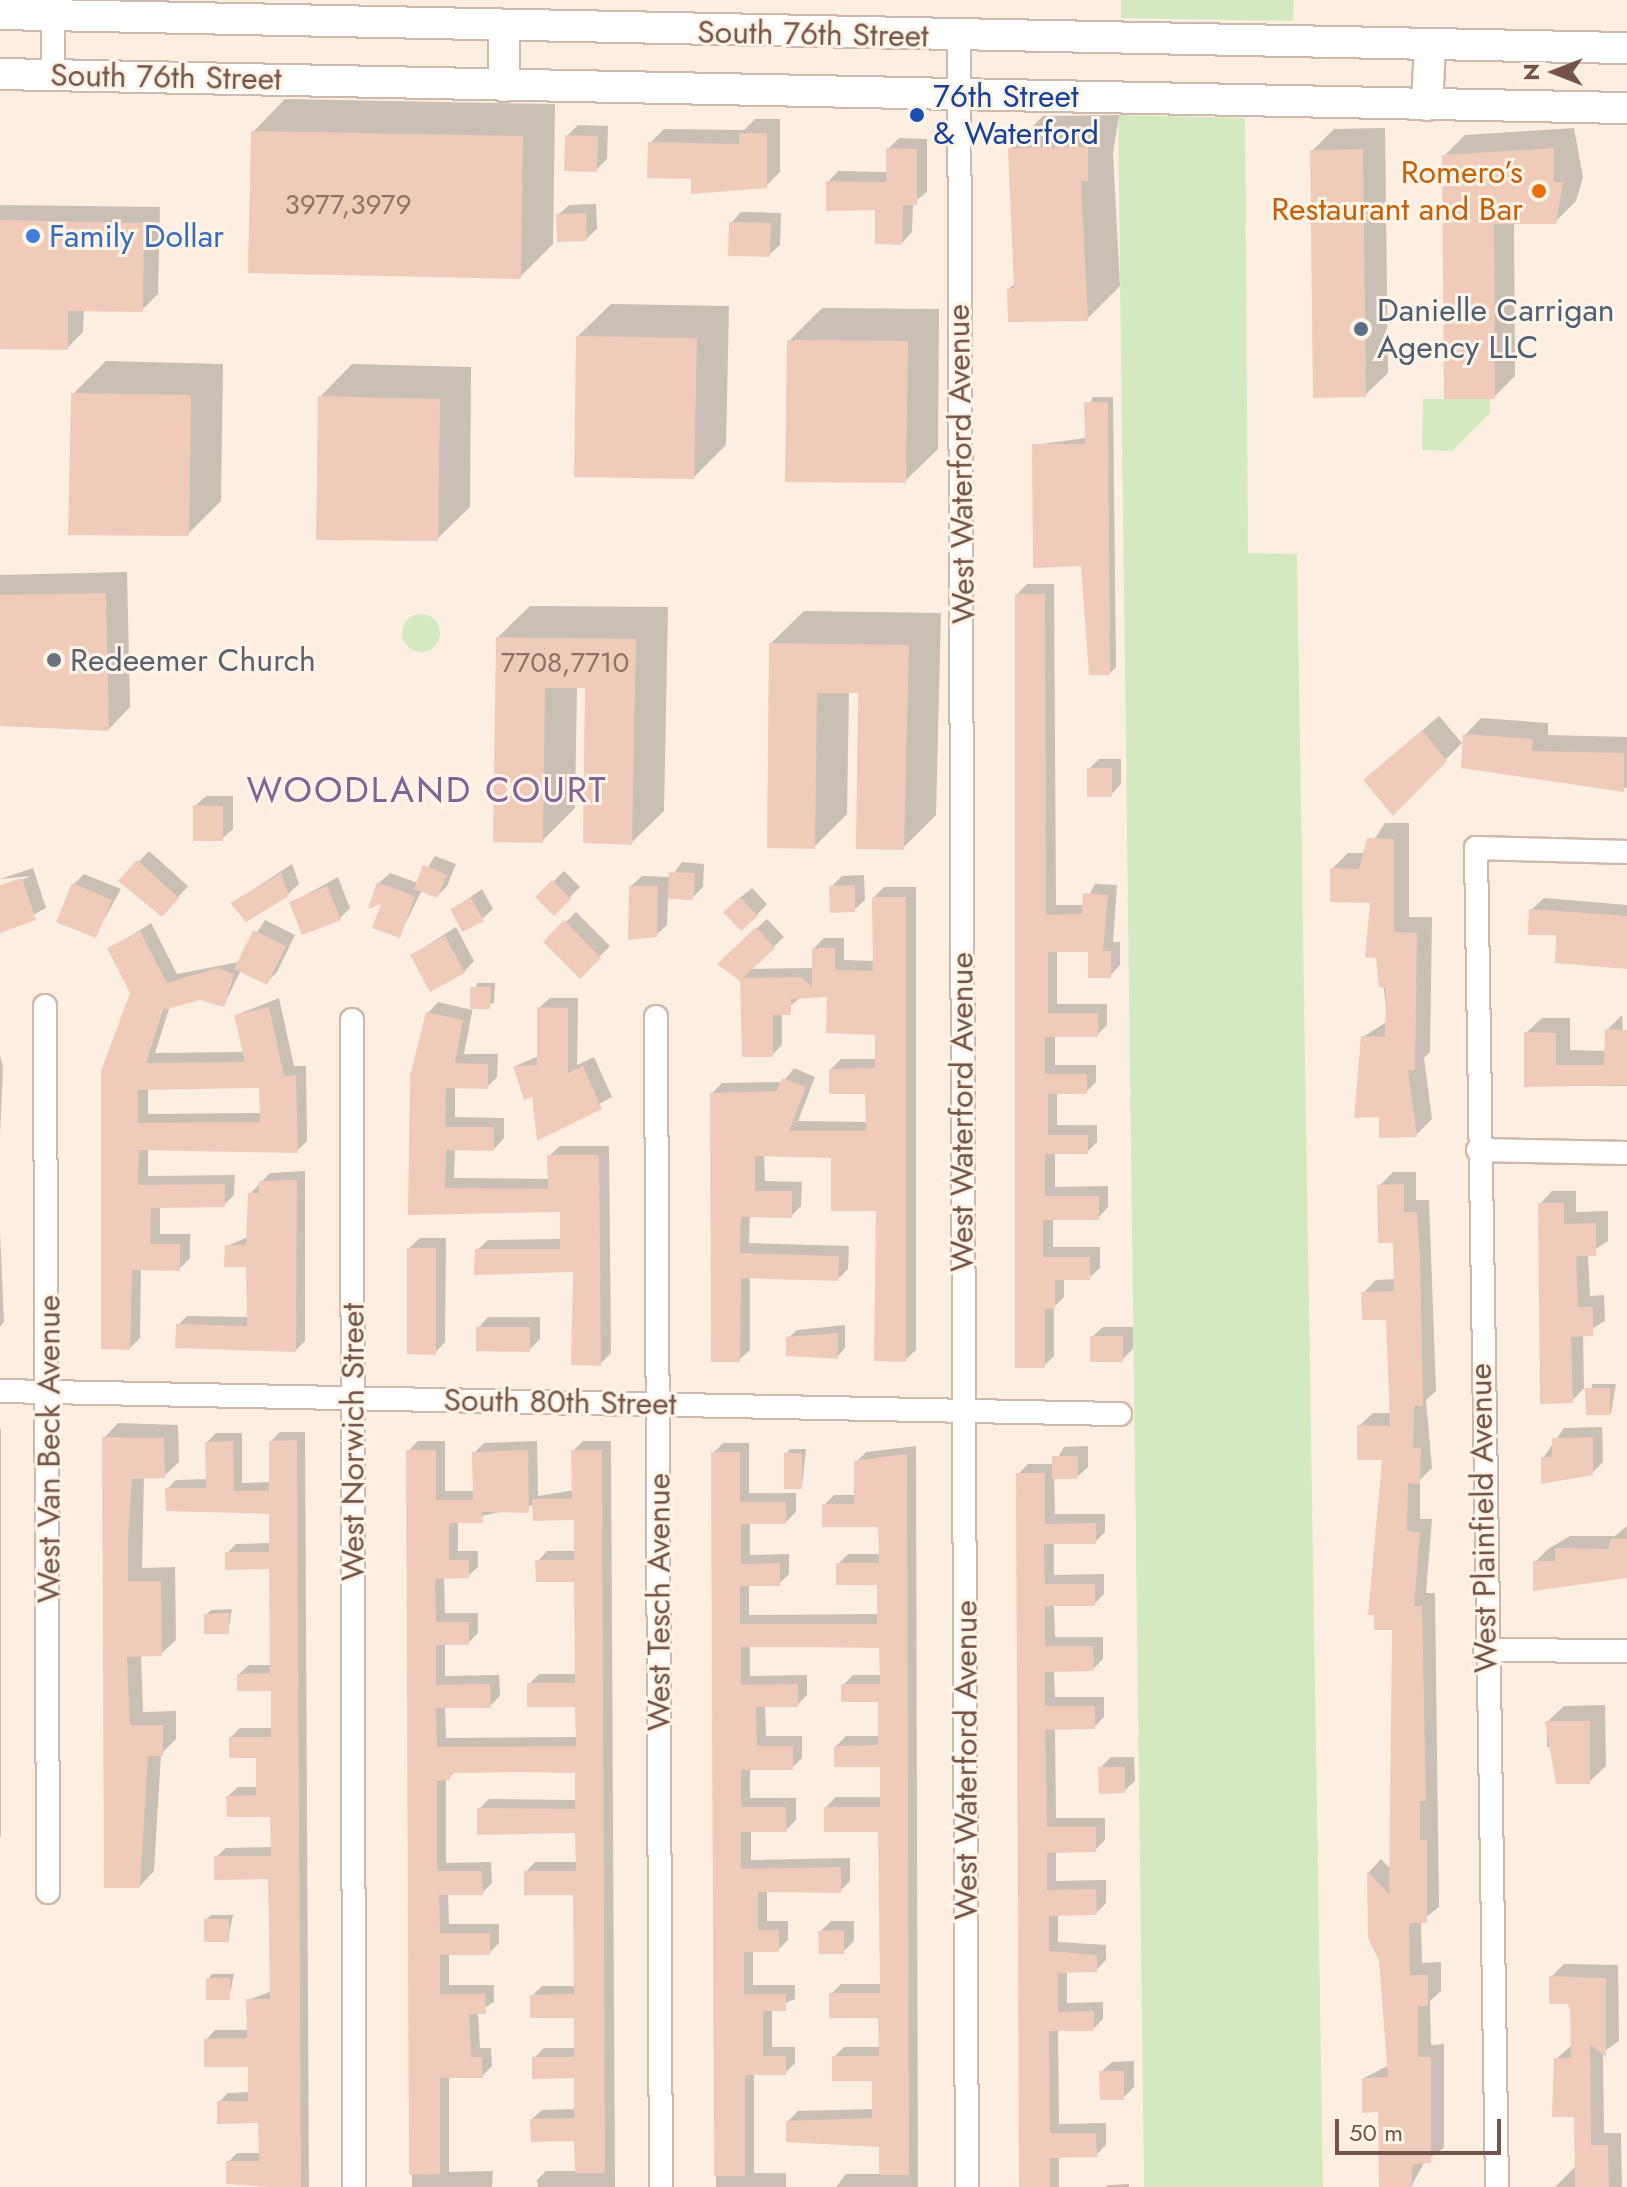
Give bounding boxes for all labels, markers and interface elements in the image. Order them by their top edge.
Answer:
street label: South 76th Street [697,13,929,55]
north arrow [1515,32,1595,112]
street label: South 76th Street [50,56,282,98]
text: N [1515,63,1547,81]
place label: 76th Street & Waterford [933,78,1099,153]
marker: 76th Street & Waterford [908,106,926,124]
place label: Romero’s Restaurant and Bar [1271,154,1523,229]
marker: Romero’s Restaurant and Bar [1530,182,1548,200]
house number: 3977,3979 [284,188,412,222]
place label: Family Dollar [49,217,224,255]
marker: Family Dollar [24,227,42,245]
place label: Danielle Carrigan Agency LLC [1377,292,1615,367]
street label: West Waterford Avenue [939,304,983,624]
marker: Danielle Carrigan Agency LLC [1352,320,1370,338]
place label: Redeemer Church [70,641,316,679]
house number: 7708,7710 [501,646,629,680]
marker: Redeemer Church [45,651,63,669]
district label: WOODLAND COURT [246,768,608,812]
street label: West Waterford Avenue [943,952,981,1272]
street label: West Van Beck Avenue [30,1295,68,1603]
street label: West Norwich Street [334,1303,372,1581]
street label: West Plainfield Avenue [1461,1363,1505,1673]
street label: South 80th Street [443,1381,677,1423]
street label: West Tesch Avenue [640,1473,678,1731]
street label: West Waterford Avenue [947,1600,985,1920]
scale bar [1339,2103,1505,2153]
text: 50 m [1349,2115,1403,2150]

